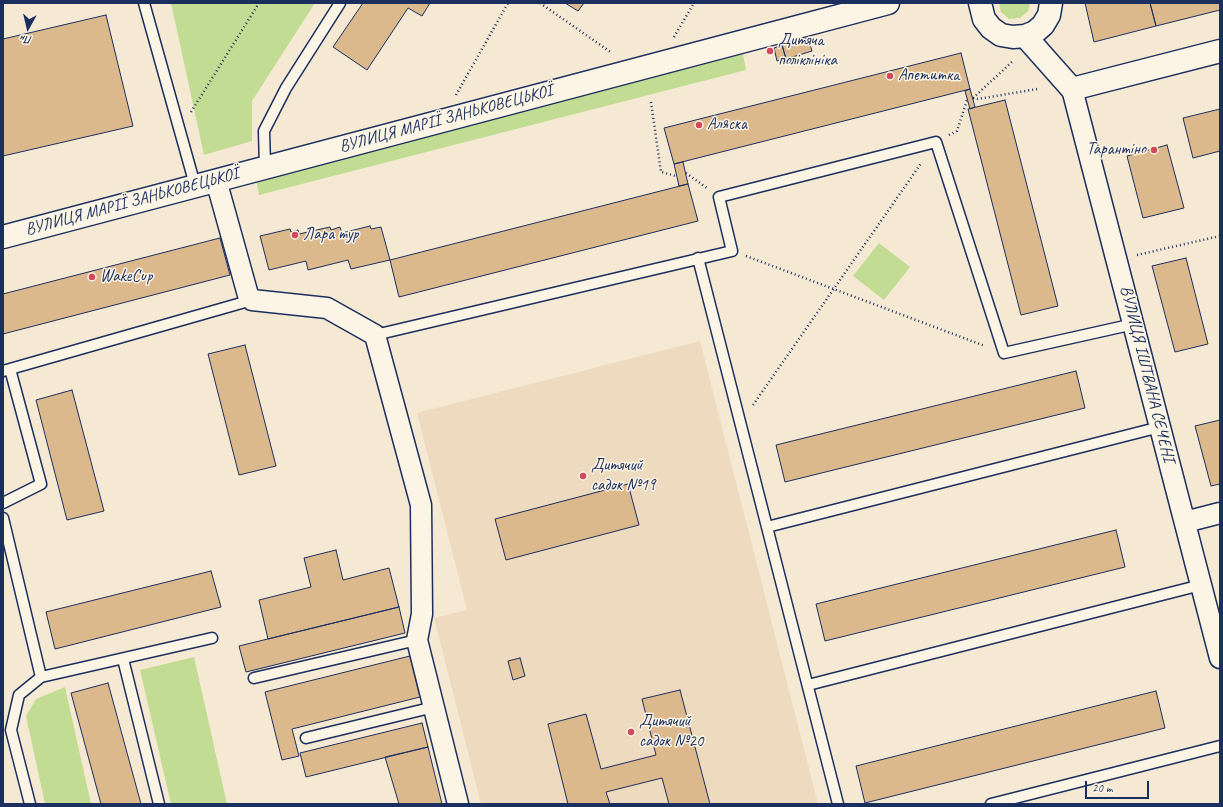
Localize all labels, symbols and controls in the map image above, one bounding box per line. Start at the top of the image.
north arrow [8,8,48,48]
place label: Дитяча поліклініка [778,31,837,71]
text: Пн [20,32,33,48]
marker: Дитяча поліклініка [765,46,775,56]
place label: Апетитка [898,66,959,86]
marker: Апетитка [885,71,895,81]
street label: ВУЛИЦЯ МАРІЇ ЗАНЬКОВЕЦЬКОЇ [337,81,555,157]
place label: Аляска [707,115,747,135]
marker: Аляска [694,120,704,130]
place label: Тарантіно [1087,140,1146,160]
marker: Тарантіно [1149,145,1159,155]
street label: ВУЛИЦЯ МАРІЇ ЗАНЬКОВЕЦЬКОЇ [23,164,241,240]
place label: Лара тур [303,225,358,245]
marker: Лара тур [290,230,300,240]
place label: WakeCup [100,267,152,287]
marker: WakeCup [87,272,97,282]
street label: ВУЛИЦЯ ІШТВАНА СЕЧЕНІ [1115,284,1179,464]
place label: Дитячий садок №19 [591,456,655,496]
marker: Дитячий садок №19 [578,471,588,481]
place label: Дитячий садок №20 [639,712,703,752]
marker: Дитячий садок №20 [626,727,636,737]
scale bar [1087,773,1151,799]
text: 20 m [1092,780,1112,796]

